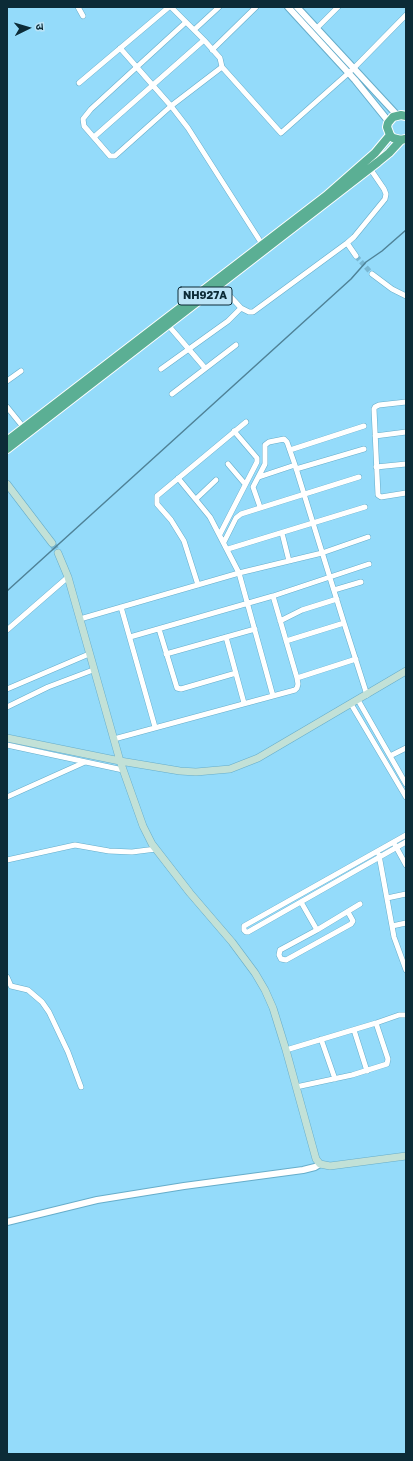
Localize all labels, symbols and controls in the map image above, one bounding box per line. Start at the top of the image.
north arrow [8,8,48,48]
text: उ [34,23,47,31]
road number: NH927A [178,287,232,305]

